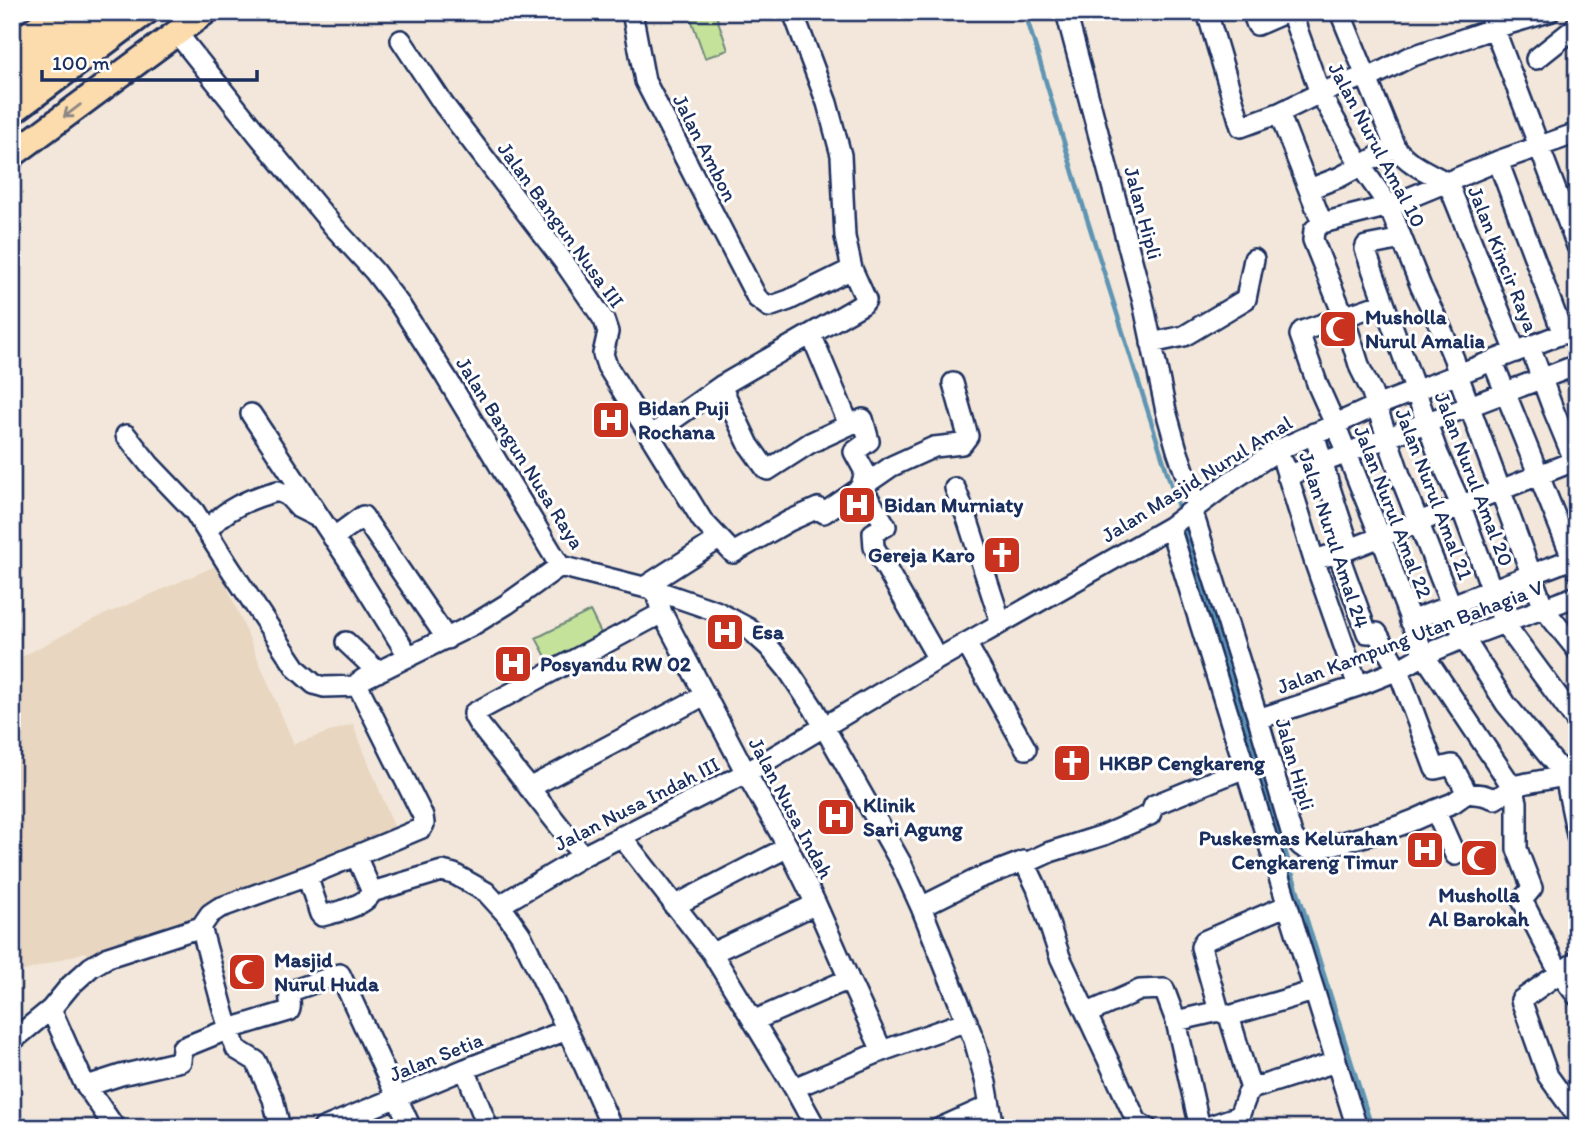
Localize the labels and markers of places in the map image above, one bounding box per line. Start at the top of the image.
place label: Musholla Nurul Amalia [1365,304,1486,353]
mosque icon: Musholla Nurul Amalia [1317,308,1359,350]
place label: Bidan Puji Rochana [638,395,729,444]
hospital icon: Bidan Puji Rochana [590,399,632,441]
hospital icon: Bidan Murniaty [836,484,878,526]
place label: Bidan Murniaty [884,492,1024,518]
church icon: Gereja Karo [981,534,1023,576]
place label: Gereja Karo [868,542,975,568]
hospital icon: Esa [704,611,746,653]
place label: Esa [752,619,785,644]
hospital icon: Posyandu RW 02 [492,643,534,685]
place label: Posyandu RW 02 [540,651,691,677]
church icon: HKBP Cengkareng [1051,742,1093,784]
place label: HKBP Cengkareng [1099,750,1266,776]
place label: Klinik Sari Agung [863,792,964,842]
hospital icon: Klinik Sari Agung [815,796,857,838]
place label: Puskesmas Kelurahan Cengkareng Timur [1199,825,1399,875]
hospital icon: Puskesmas Kelurahan Cengkareng Timur [1404,829,1446,871]
mosque icon: Musholla Al Barokah [1458,837,1500,879]
place label: Musholla Al Barokah [1428,882,1530,931]
place label: Masjid Nurul Huda [274,947,380,996]
mosque icon: Masjid Nurul Huda [226,951,268,993]

